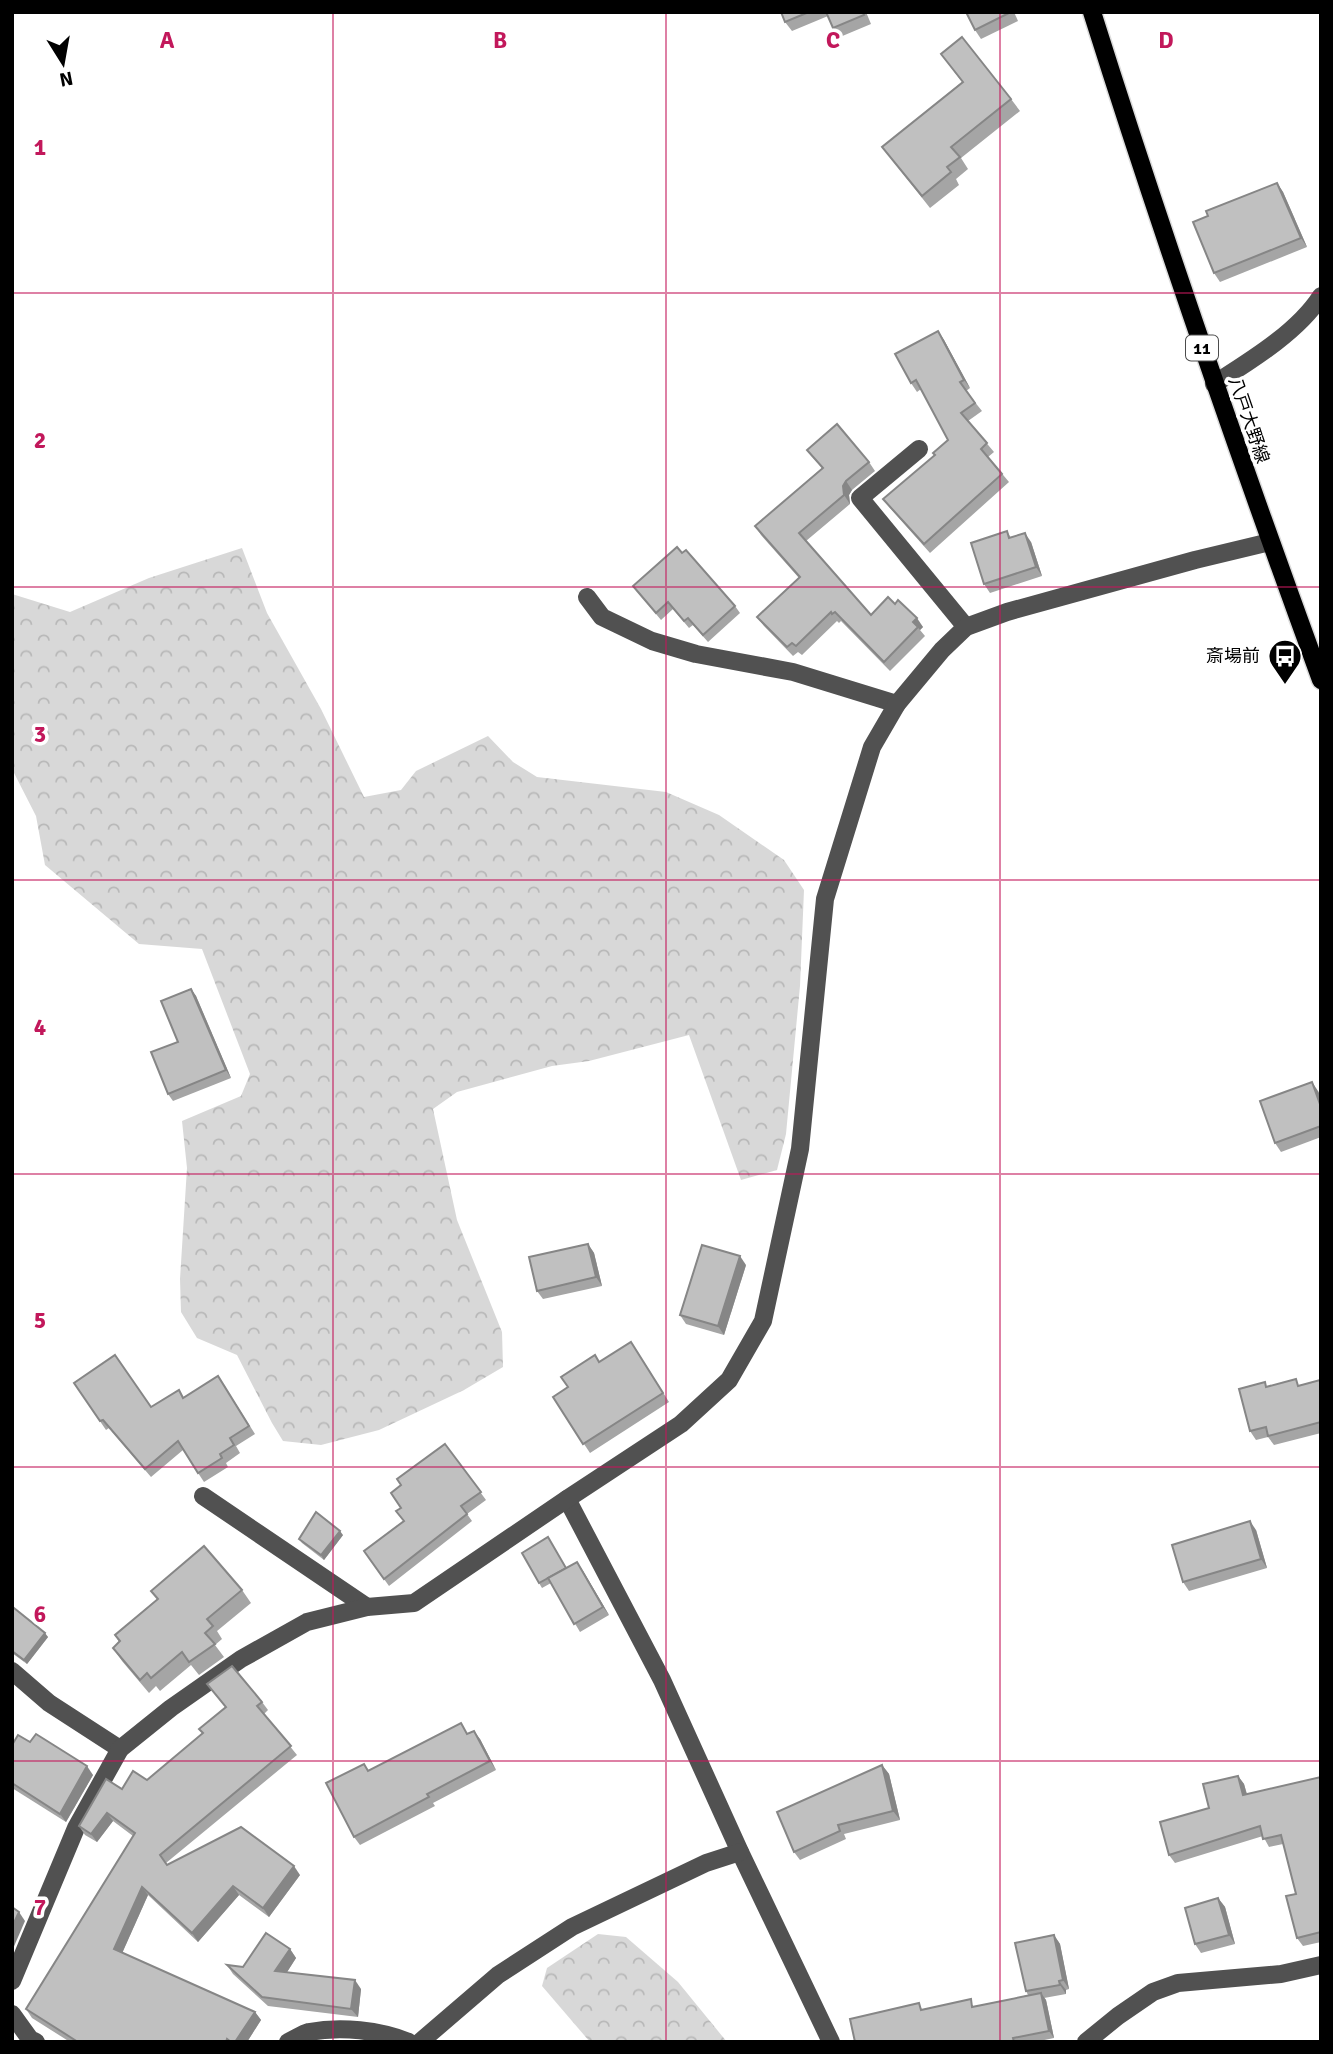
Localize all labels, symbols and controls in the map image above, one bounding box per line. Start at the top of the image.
text: A [160,26,175,55]
text: B [493,26,507,55]
text: C [826,26,840,55]
text: D [1158,26,1174,55]
north arrow [28,28,98,98]
text: N [57,66,75,92]
text: 1 [34,133,46,162]
road number: 11 [1186,336,1218,360]
street label: 八戸大野線 [1224,374,1274,466]
text: 2 [34,426,46,455]
bus stop icon: 斎場前 [1266,637,1304,686]
place label: 斎場前 [1206,645,1260,667]
text: 3 [34,720,46,749]
text: 4 [34,1013,46,1042]
text: 5 [34,1306,46,1335]
text: 6 [34,1600,46,1629]
text: 7 [34,1893,46,1922]

